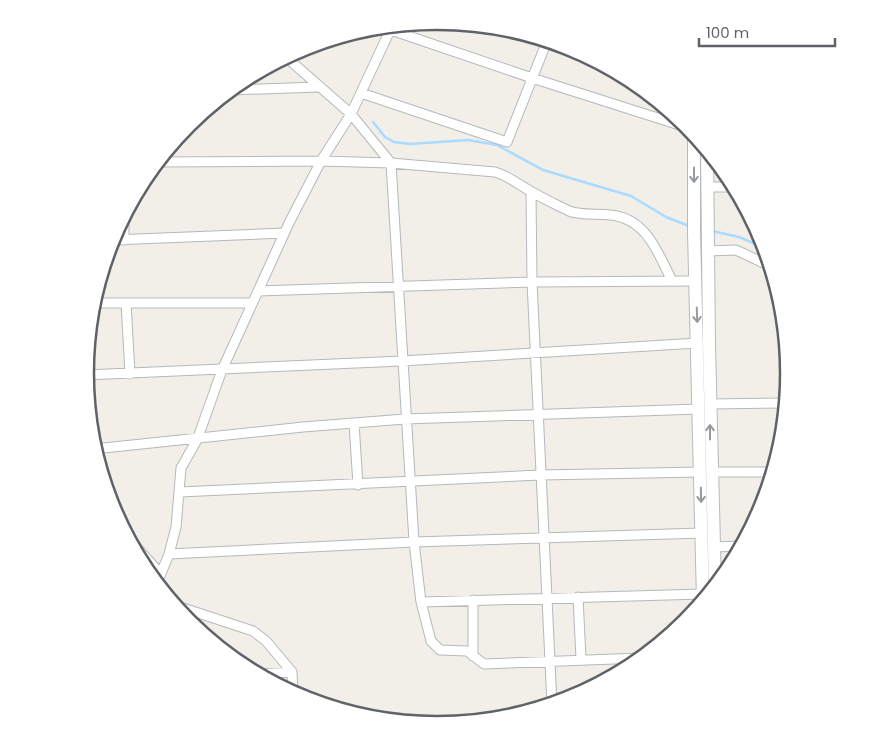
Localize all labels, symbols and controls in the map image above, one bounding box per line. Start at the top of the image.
scale bar [699,15,835,47]
text: 100 m [706,22,749,43]
one-way arrow [689,166,699,183]
one-way arrow [692,306,702,323]
one-way arrow [706,424,715,440]
one-way arrow [696,486,706,503]

